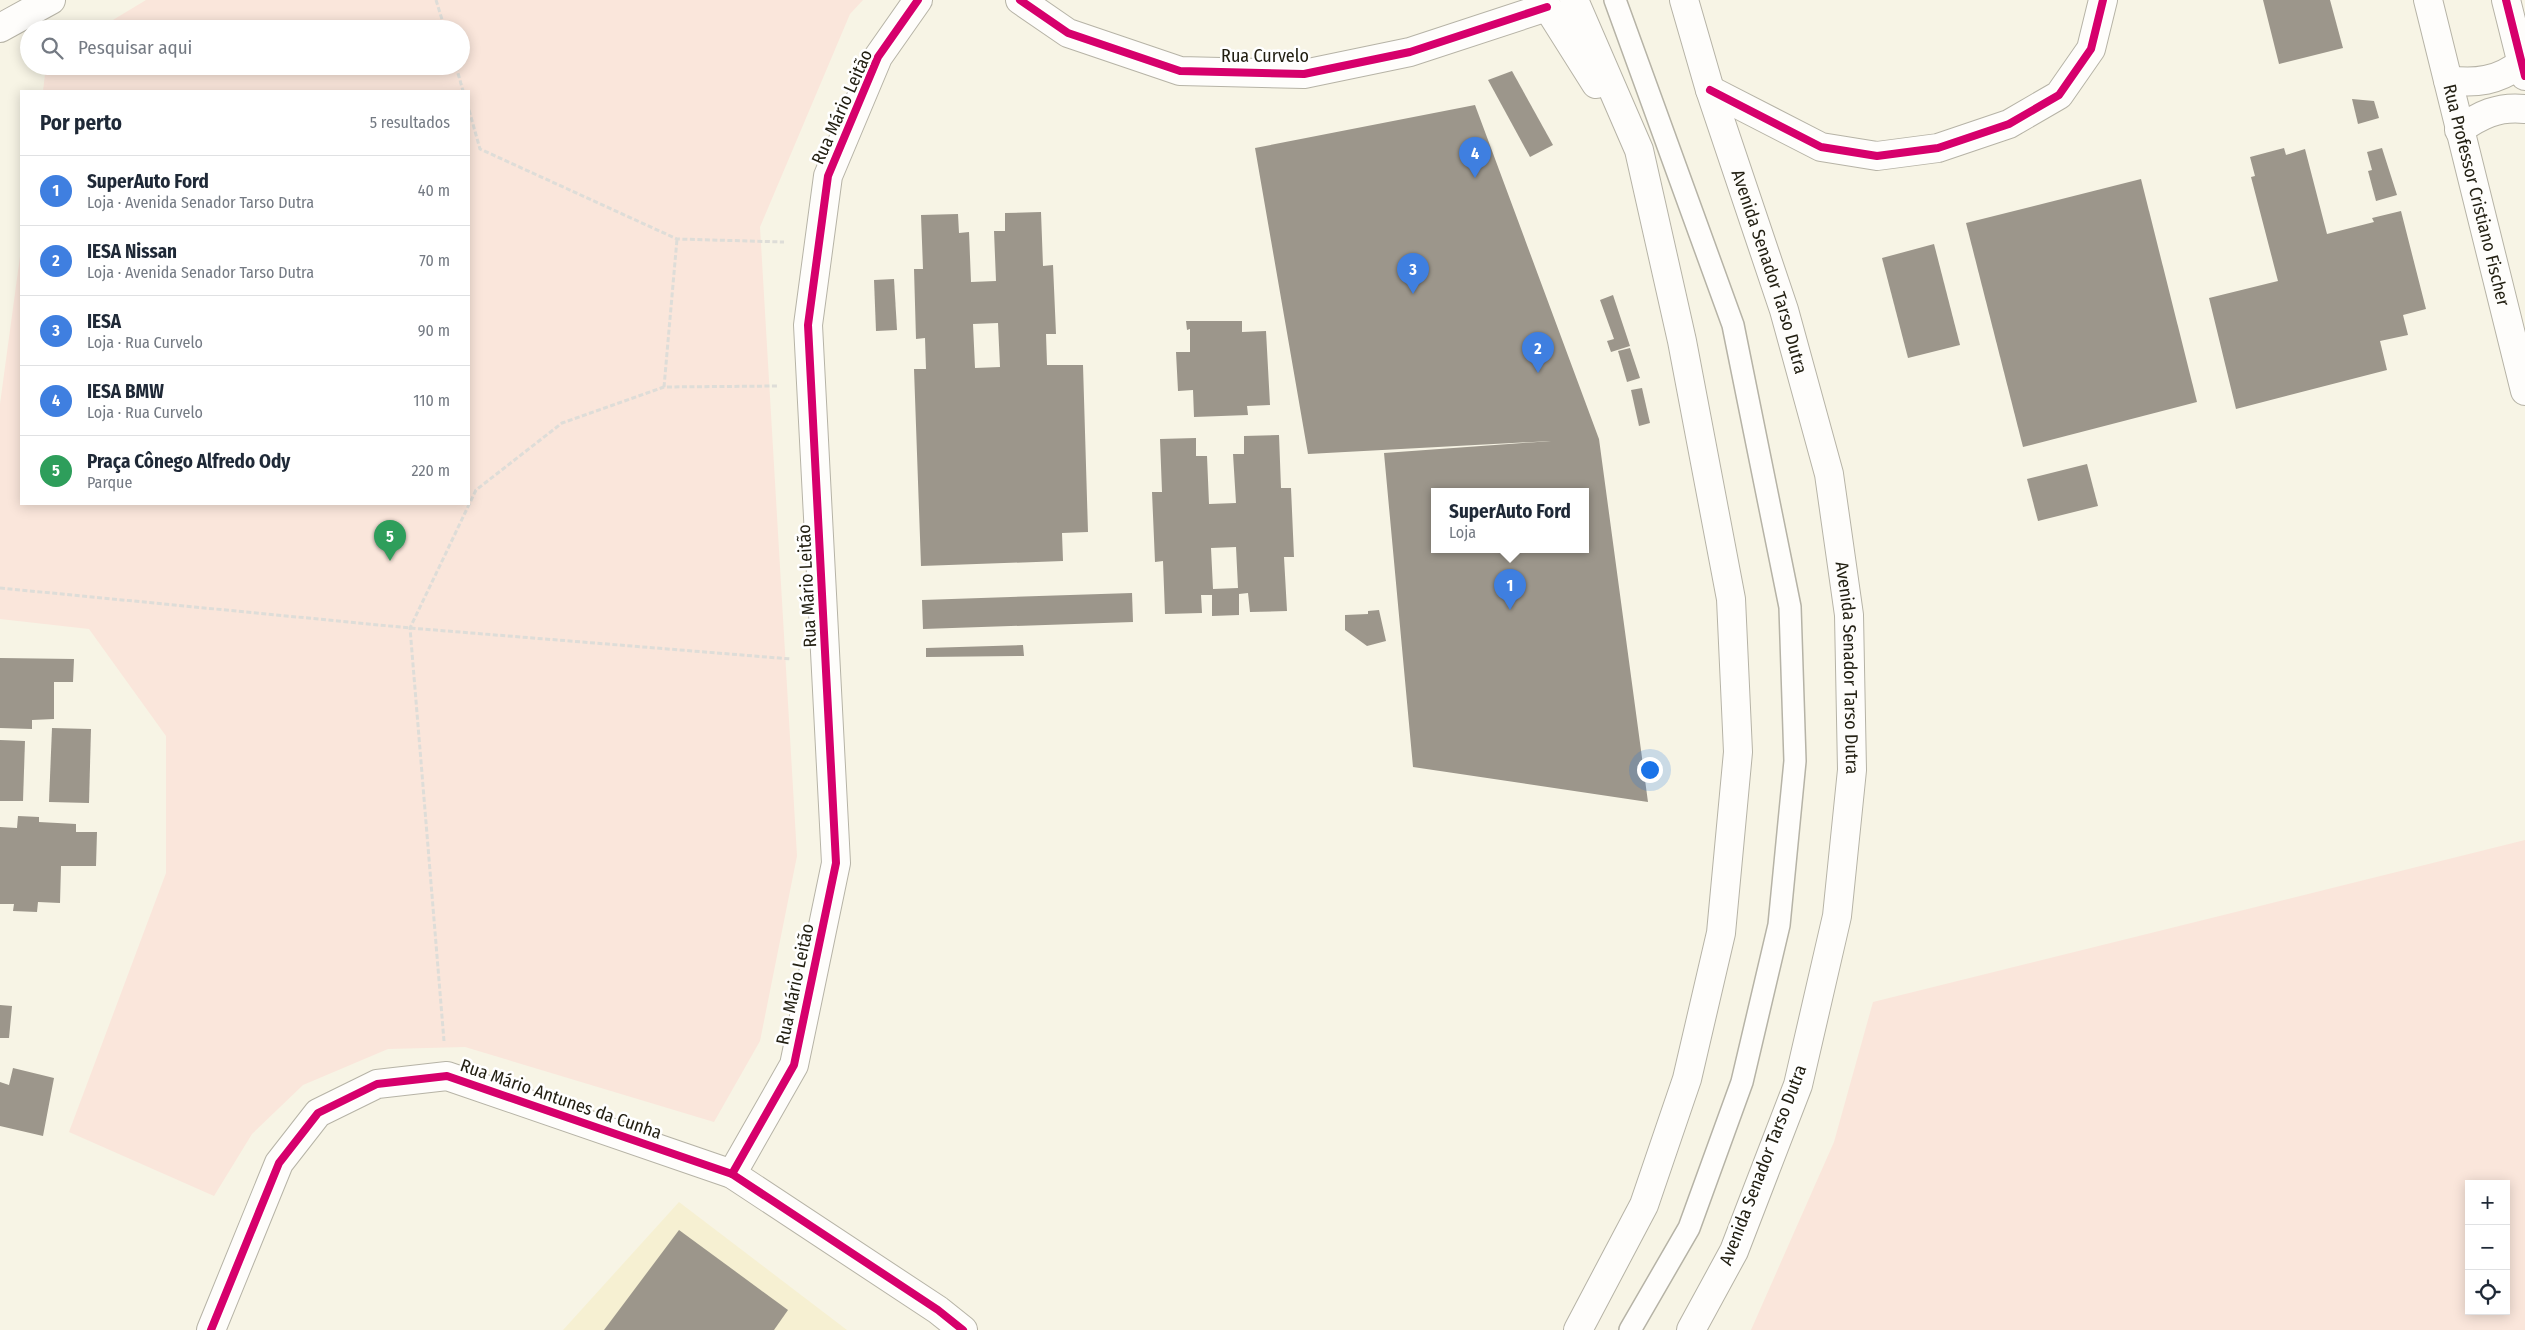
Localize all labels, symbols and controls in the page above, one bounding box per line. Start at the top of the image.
search box [20,20,470,75]
icon: search [38,34,66,62]
text: Pesquisar aqui [78,36,192,59]
street label: Rua Curvelo [1221,45,1309,67]
street label: Rua Mário Leitão [807,46,877,168]
street label: Rua Professor Cristiano Fischer [2438,82,2515,309]
text: Por perto [40,110,122,136]
text: 5 resultados [370,113,450,132]
pin: 4 [1459,137,1491,178]
street label: Avenida Senador Tarso Dutra [1727,167,1812,376]
text: SuperAuto Ford [87,170,209,193]
text: 1 [53,181,59,200]
text: 40 m [418,181,450,200]
text: Loja · Avenida Senador Tarso Dutra [87,193,314,212]
text: IESA Nissan [87,240,177,263]
text: 2 [52,251,60,270]
text: 70 m [419,251,450,270]
pin: 3 [1397,253,1429,294]
text: Loja · Avenida Senador Tarso Dutra [87,263,314,282]
text: IESA [87,310,121,333]
text: 3 [52,321,60,340]
text: 90 m [418,321,450,340]
pin: 2 [1522,332,1554,373]
text: Loja · Rua Curvelo [87,333,203,352]
text: IESA BMW [87,380,164,403]
text: 4 [52,391,60,410]
text: 110 m [413,391,450,410]
text: Loja · Rua Curvelo [87,403,203,422]
text: Praça Cônego Alfredo Ody [87,450,290,473]
text: 5 [52,461,60,480]
text: 220 m [411,461,450,480]
text: Parque [87,473,132,492]
popup [1431,488,1589,553]
text: SuperAuto Ford [1449,500,1571,523]
pin: 5 [374,520,406,561]
text: Loja [1449,523,1476,542]
street label: Rua Mário Leitão [793,524,821,648]
street label: Avenida Senador Tarso Dutra [1831,560,1863,775]
pin: 1 [1494,569,1526,610]
your location [1637,757,1663,783]
street label: Rua Mário Leitão [771,921,819,1047]
street label: Rua Mário Antunes da Cunha [457,1054,665,1144]
street label: Avenida Senador Tarso Dutra [1715,1062,1811,1268]
map controls [2465,1180,2510,1315]
button: + [2465,1180,2510,1225]
button: − [2465,1225,2510,1270]
button: locate [2465,1270,2510,1315]

